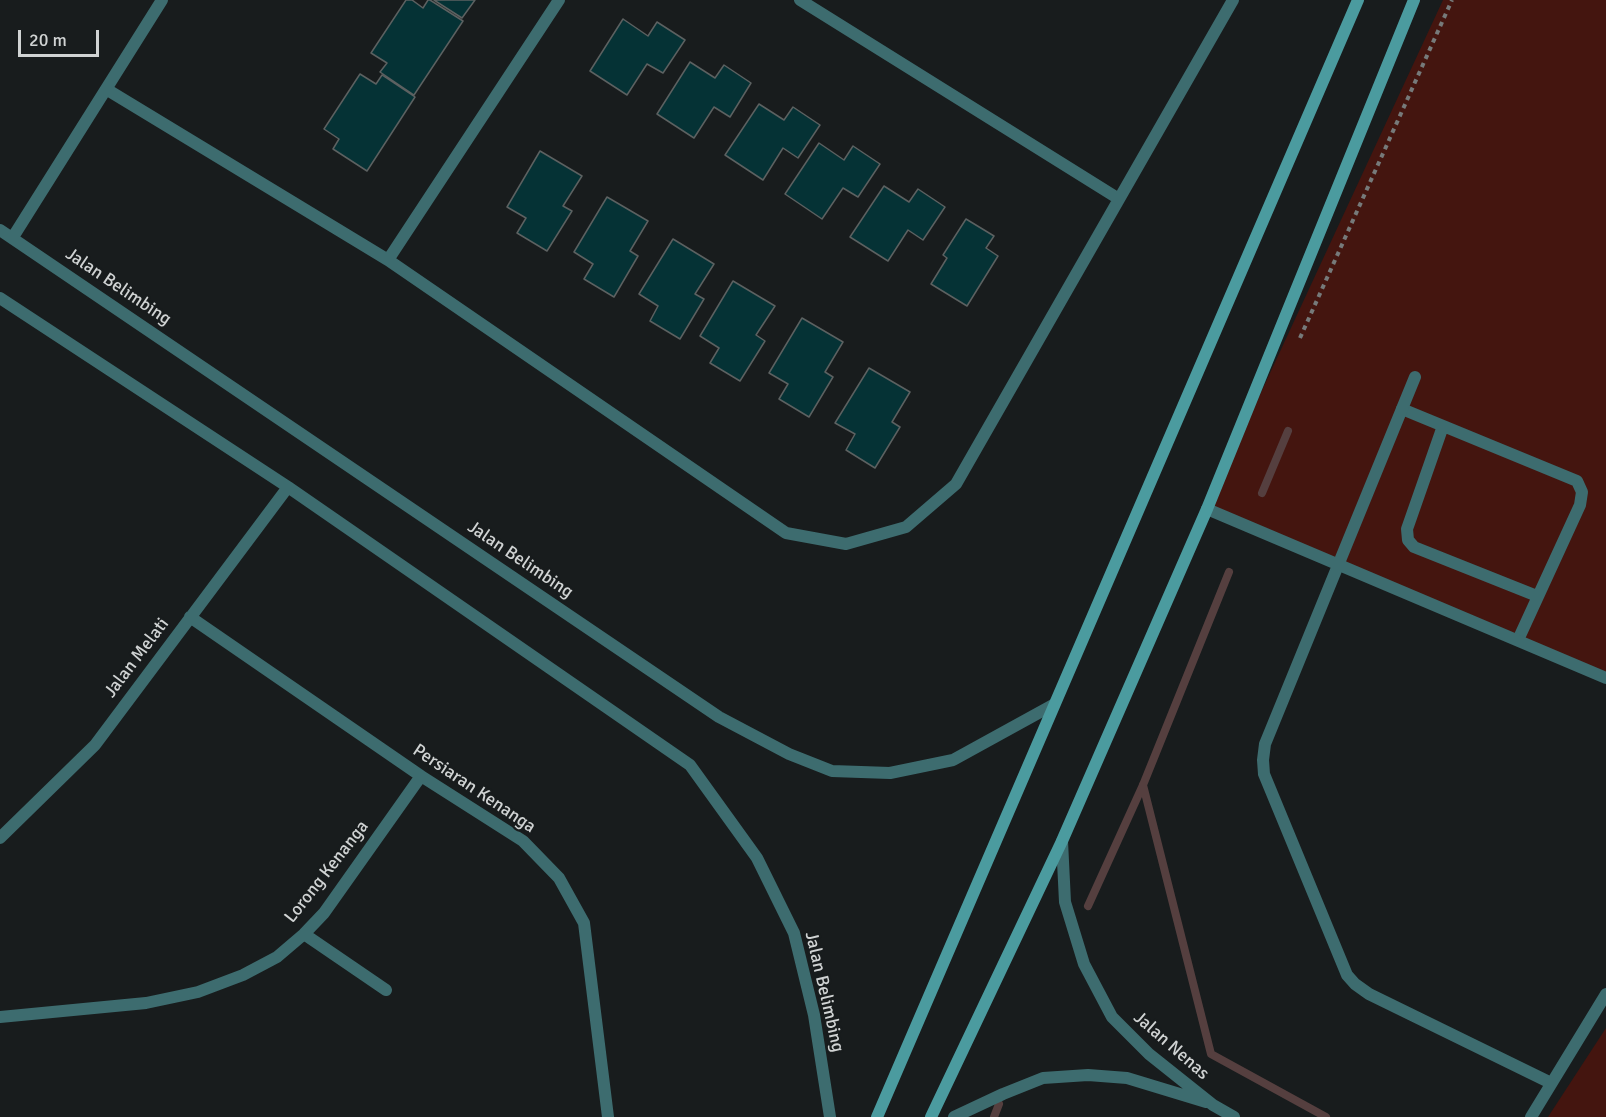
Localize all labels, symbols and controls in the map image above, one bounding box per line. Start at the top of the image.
scale bar [21,18,102,56]
text: 20 m [29,29,67,51]
street label: Jalan Belimbing [61,244,175,330]
street label: Jalan Belimbing [463,517,577,603]
street label: Jalan Melati [100,614,174,702]
street label: Persiaran Kenanga [408,740,540,838]
street label: Lorong Kenanga [280,816,374,928]
street label: Jalan Belimbing [800,930,848,1054]
street label: Jalan Nenas [1129,1007,1213,1085]

